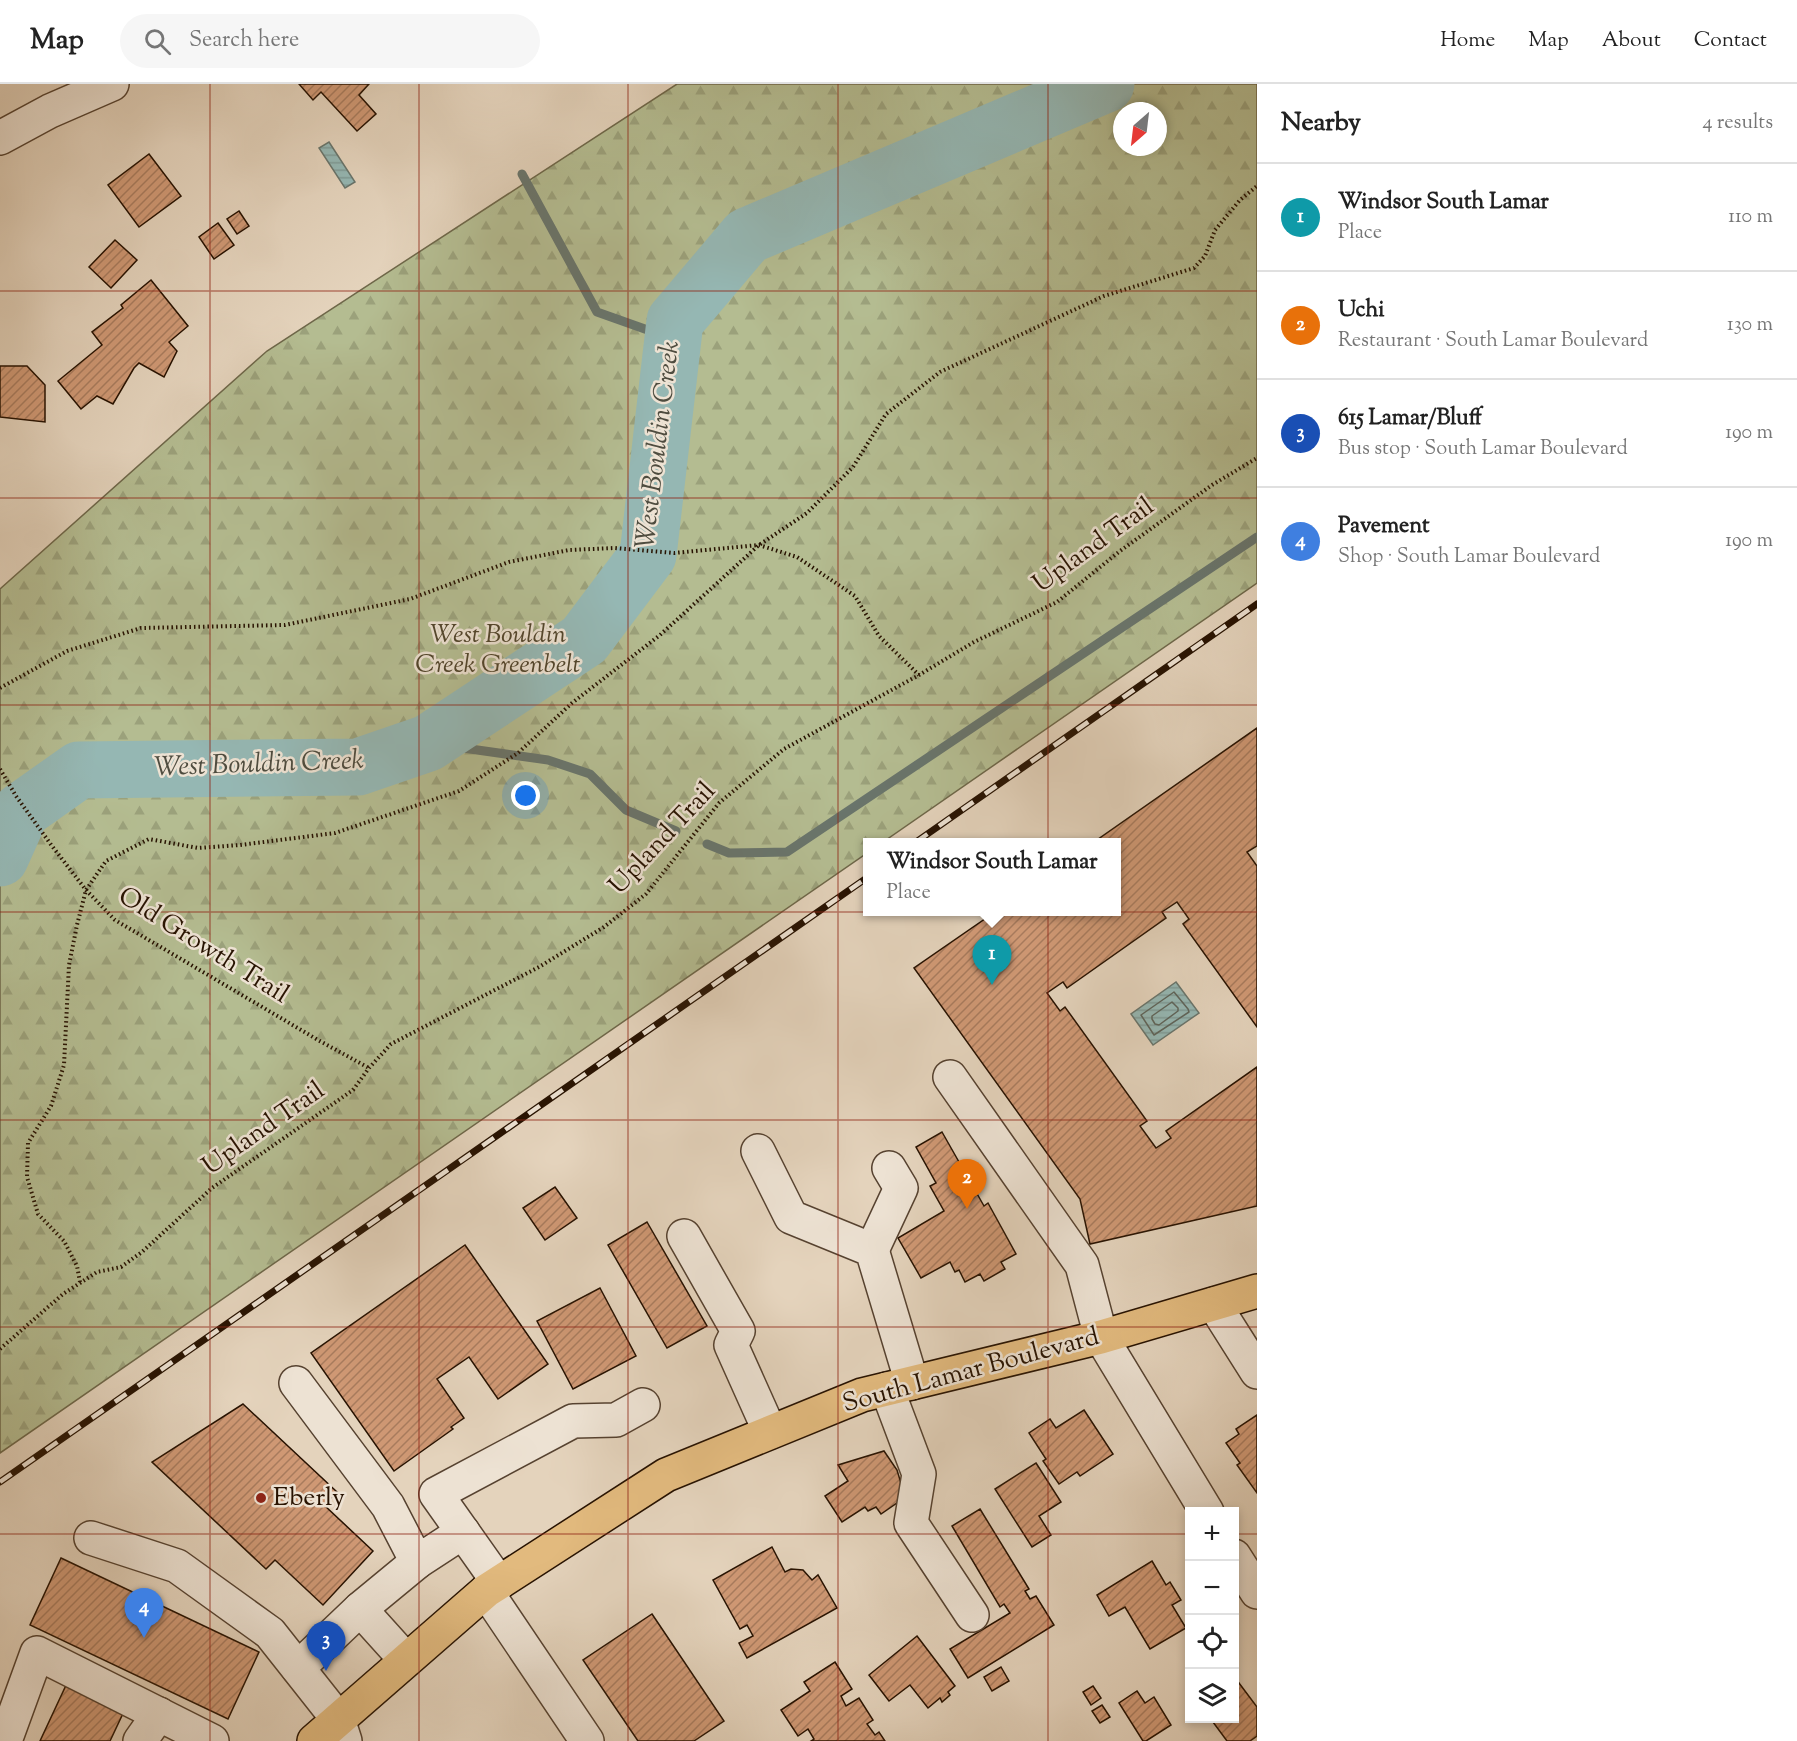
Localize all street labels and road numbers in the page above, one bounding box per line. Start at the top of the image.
street label: Upland Trail [1026,489,1162,603]
street label: Upland Trail [601,774,725,904]
street label: Old Growth Trail [110,879,296,1013]
street label: Upland Trail [195,1073,333,1185]
street label: South Lamar Boulevard [839,1319,1104,1423]

